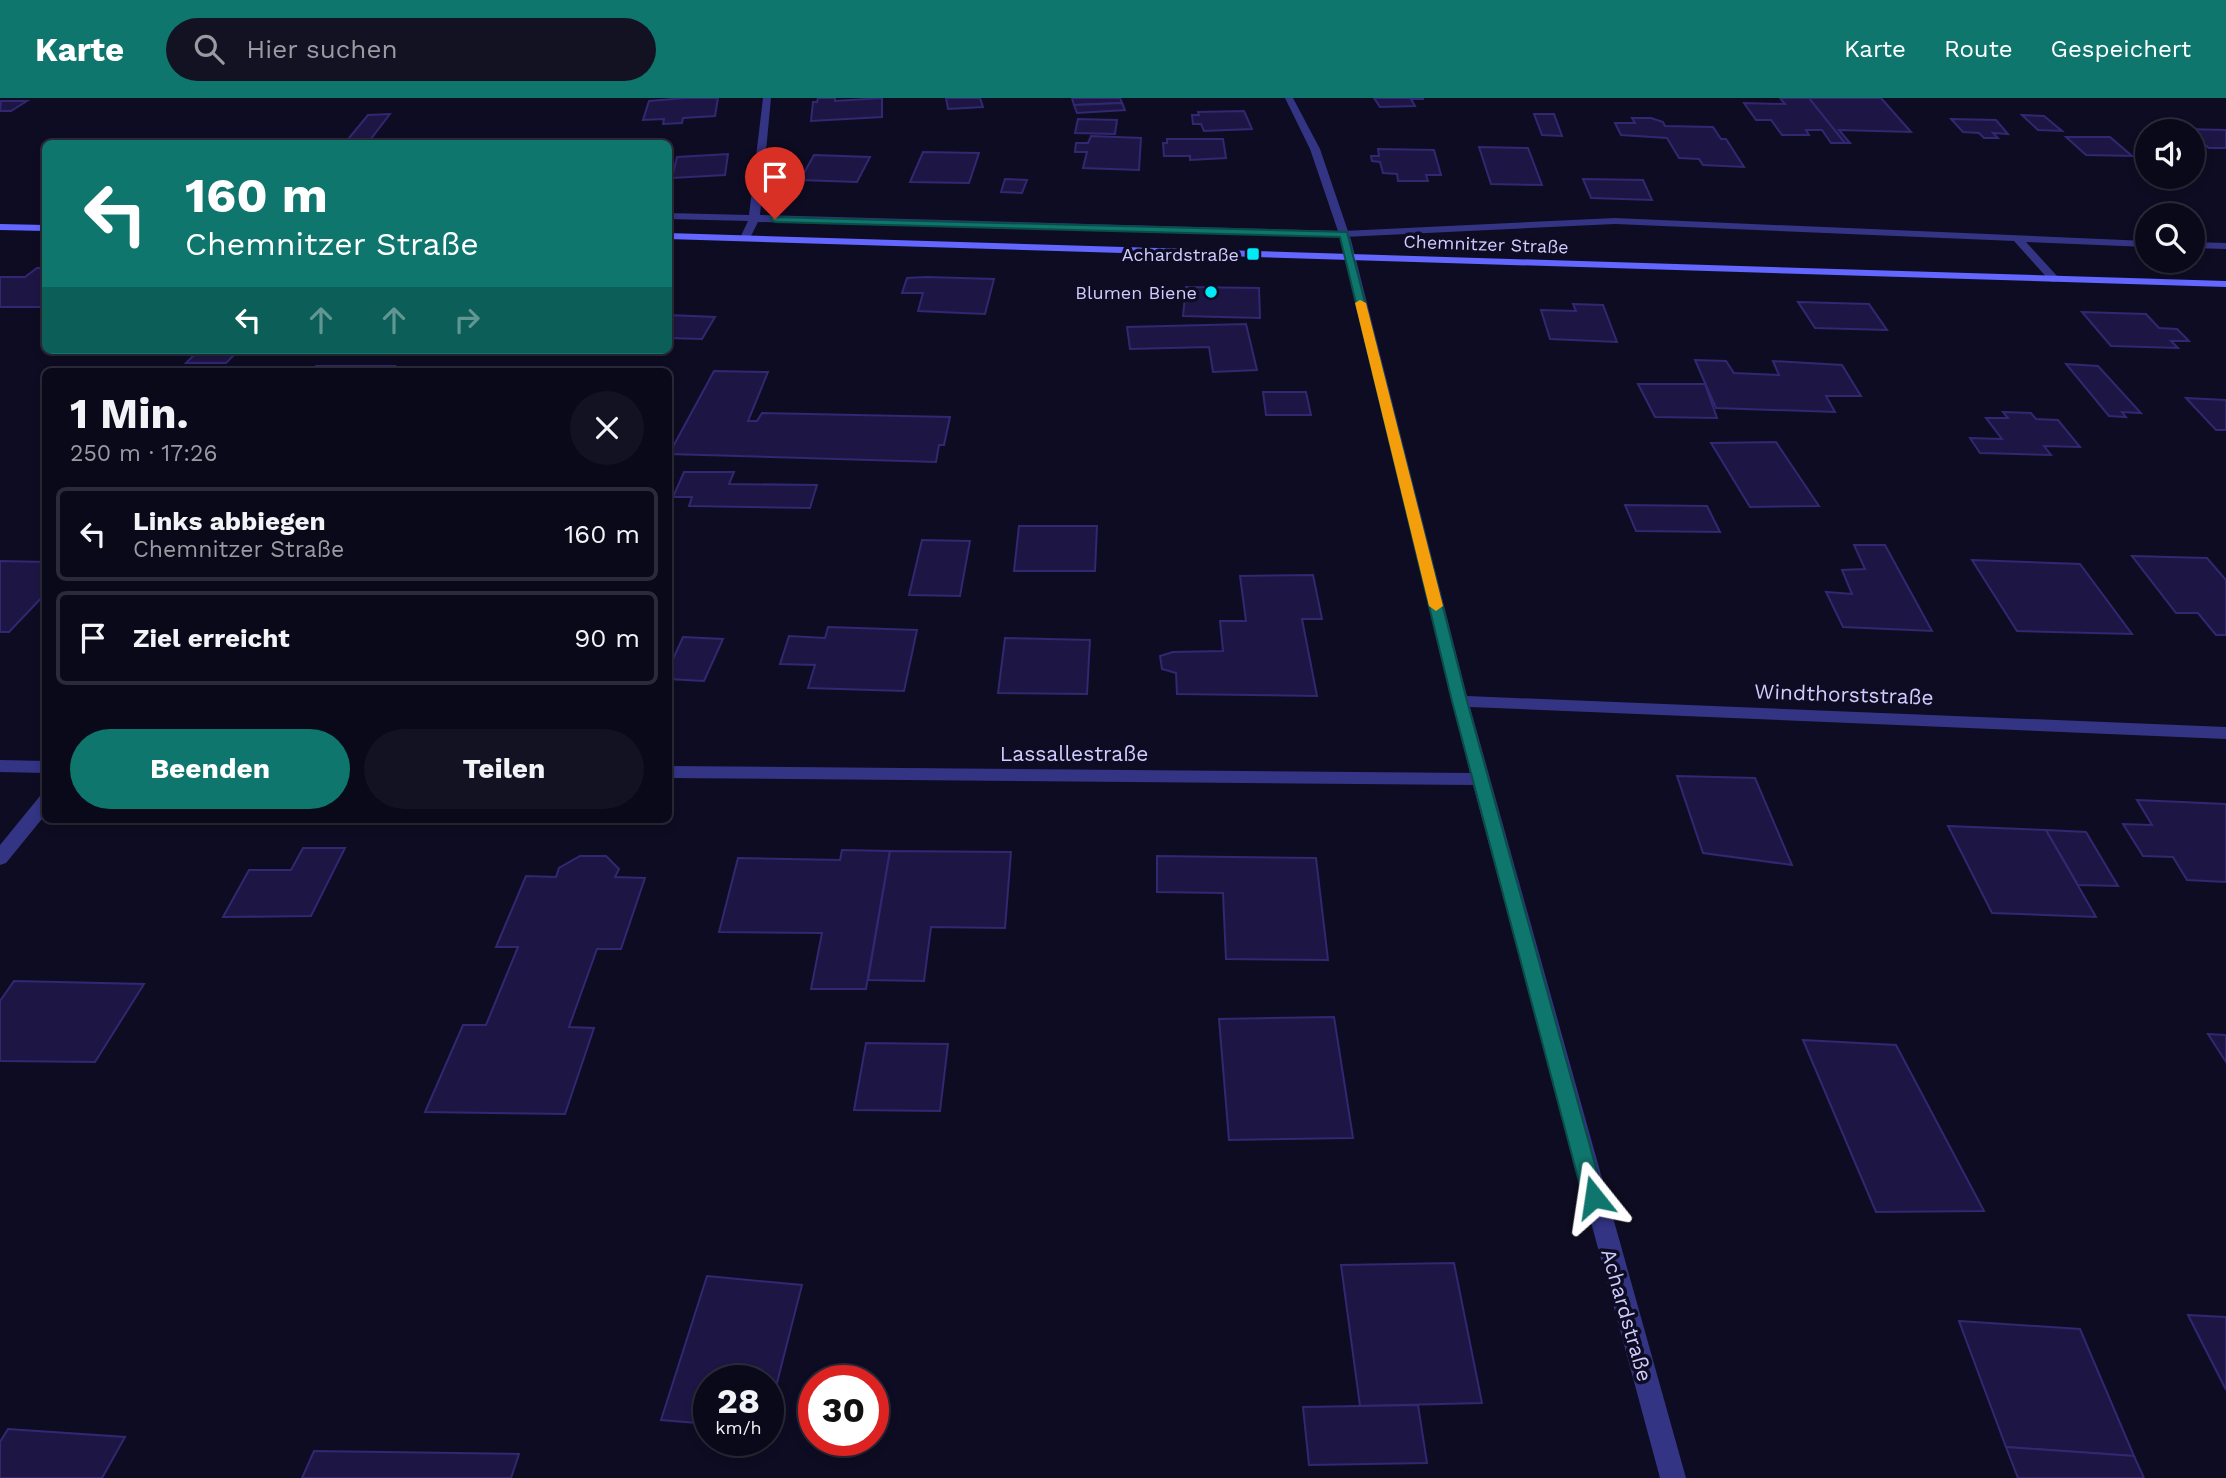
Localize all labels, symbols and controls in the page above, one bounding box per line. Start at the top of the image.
search box [166,18,656,81]
text: Karte [35,30,124,69]
icon: search [190,30,228,68]
text: Hier suchen [246,34,398,64]
text: Karte [1844,35,1906,63]
text: Route [1944,35,2013,63]
text: Gespeichert [2051,35,2191,63]
map controls [2135,119,2205,273]
button: sound [2135,119,2205,189]
pin [745,147,805,219]
icon: arrive [756,158,794,196]
text: 160 m [185,166,328,224]
icon: left [70,168,161,259]
button: search [2135,203,2205,273]
text: Chemnitzer Straße [185,225,479,263]
street label: Chemnitzer Straße [1403,231,1569,257]
place label: Achardstraße [1122,244,1239,265]
marker: Achardstraße [1245,246,1261,262]
place label: Blumen Biene [1075,282,1197,303]
marker: Blumen Biene [1203,284,1219,300]
icon: left [229,301,267,339]
icon: ahead [302,301,340,339]
icon: ahead [375,301,413,339]
icon: right [448,301,486,339]
text: 1 Min. [70,389,189,438]
button: close [570,391,644,465]
text: 250 m · 17:26 [70,440,217,467]
text: Links abbiegen [133,506,326,536]
icon: left [74,515,112,553]
text: 160 m [564,519,640,549]
text: Chemnitzer Straße [133,536,344,563]
icon: arrive [74,619,112,657]
text: Ziel erreicht [133,623,290,653]
text: 90 m [574,623,640,653]
street label: Windthorststraße [1754,678,1934,710]
button: Beenden [70,729,350,809]
button: Teilen [364,729,644,809]
street label: Lassallestraße [1000,741,1148,766]
position arrow [1557,1160,1631,1234]
street label: Achardstraße [1596,1246,1658,1384]
speed limit sign: 30 [798,1365,889,1456]
text: 28 [717,1380,760,1422]
text: km/h [715,1417,762,1438]

